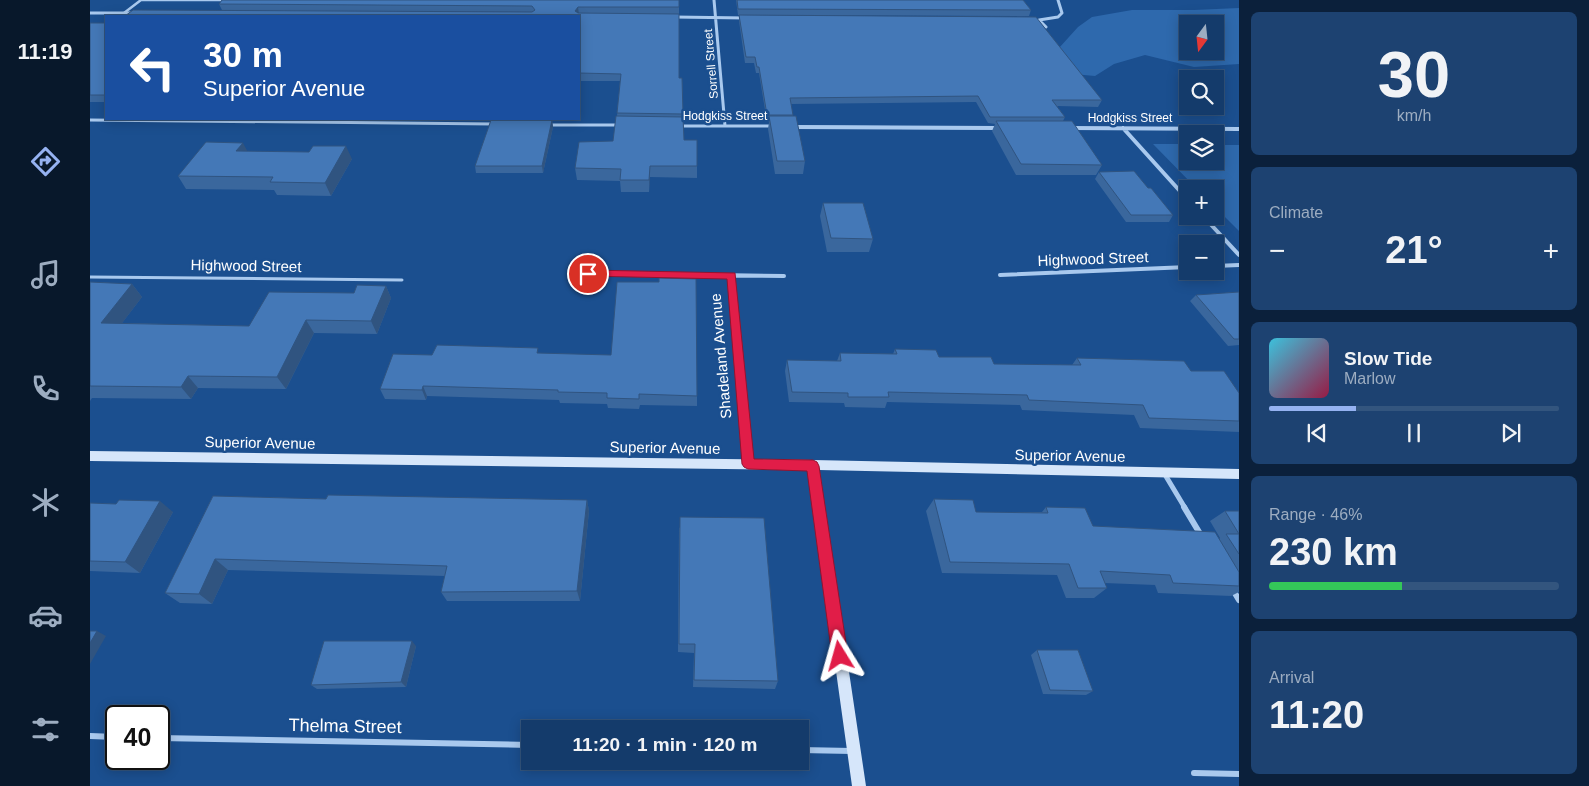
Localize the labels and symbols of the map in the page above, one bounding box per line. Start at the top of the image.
north arrow [1179,15,1224,60]
street label: Sorrell Street [701,28,721,99]
street label: Hodgkiss Street [683,109,768,123]
street label: Hodgkiss Street [1088,111,1173,125]
street label: Highwood Street [1037,248,1150,269]
pin [567,253,609,295]
street label: Highwood Street [190,256,302,275]
street label: Shadeland Avenue [707,293,734,419]
street label: Superior Avenue [205,433,315,452]
street label: Superior Avenue [610,438,720,457]
street label: Superior Avenue [1015,446,1125,465]
position arrow [813,629,865,681]
speed limit sign: 40 [105,705,170,770]
street label: Thelma Street [288,715,402,737]

